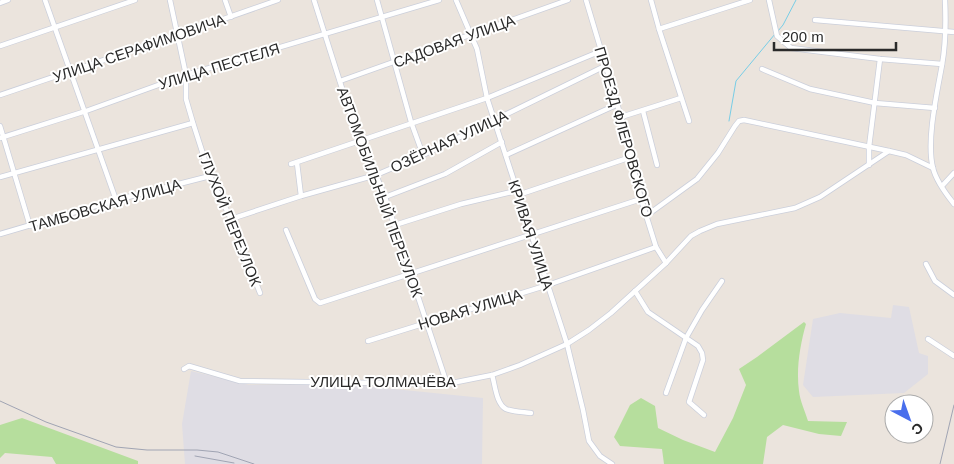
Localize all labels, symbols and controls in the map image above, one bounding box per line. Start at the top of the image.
street label: УЛИЦА СЕРАФИМОВИЧА [50,10,228,86]
street label: САДОВАЯ УЛИЦА [391,11,517,71]
scale bar [774,20,896,52]
text: 200 m [782,28,824,45]
street label: УЛИЦА ПЕСТЕЛЯ [156,39,282,93]
street label: ПРОЕЗД ФЛЕРОВСКОГО [591,45,657,219]
street label: АВТОМОБИЛЬНЫЙ ПЕРЕУЛОК [334,84,426,300]
street label: ОЗЁРНАЯ УЛИЦА [388,106,510,176]
street label: ГЛУХОЙ ПЕРЕУЛОК [195,150,265,289]
street label: ТАМБОВСКАЯ УЛИЦА [27,175,183,235]
street label: КРИВАЯ УЛИЦА [505,178,557,292]
street label: НОВАЯ УЛИЦА [416,285,524,333]
street label: УЛИЦА ТОЛМАЧЁВА [310,373,456,390]
north arrow [884,394,934,444]
text: С [908,419,927,438]

